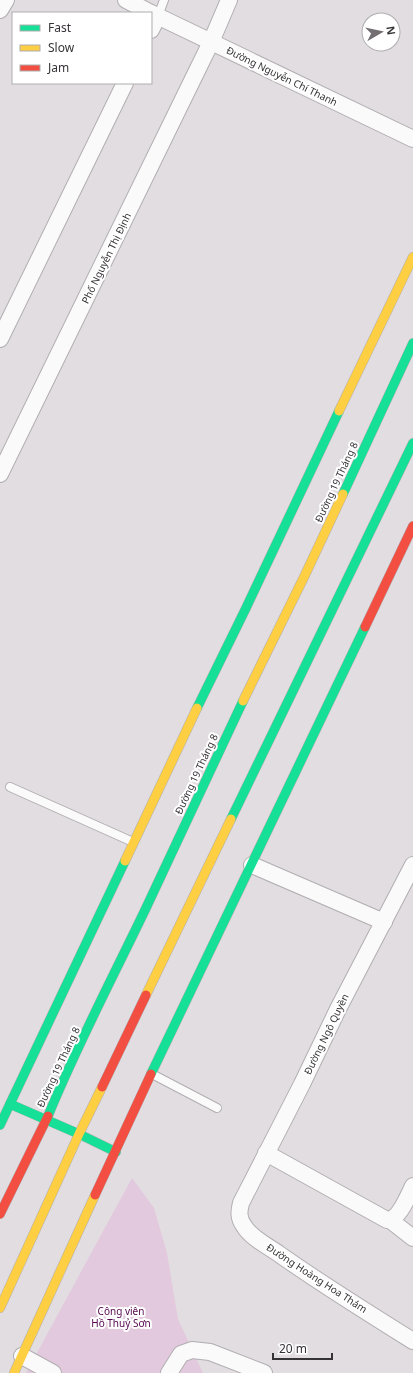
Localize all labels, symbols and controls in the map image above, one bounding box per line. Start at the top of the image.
legend [12,12,152,84]
north arrow [361,12,401,52]
text: Fast [48,19,72,36]
text: N [383,25,399,36]
text: Slow [48,39,75,56]
street label: Đường Nguyễn Chí Thanh [224,43,340,109]
text: Jam [47,59,69,76]
street label: Phố Nguyễn Thị Định [78,210,134,306]
street label: Đường 19 Tháng 8 [311,439,361,524]
street label: Đường 19 Tháng 8 [171,731,221,816]
street label: Đường Ngô Quyền [300,991,352,1077]
street label: Đường 19 Tháng 8 [33,1024,83,1109]
street label: Đường Hoàng Hoa Thám [264,1240,370,1316]
park label: Công viên Hồ Thuỷ Sơn [91,1304,151,1330]
scale bar [273,1335,332,1361]
text: 20 m [279,1340,307,1357]

